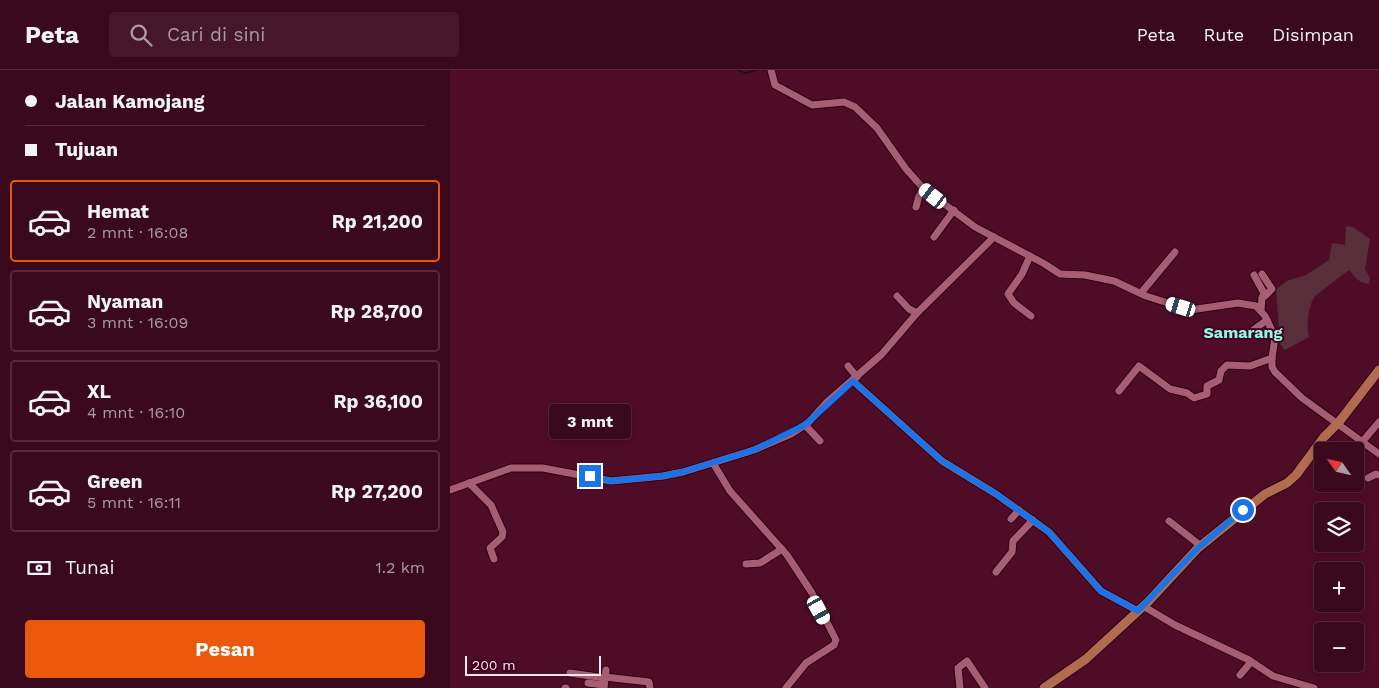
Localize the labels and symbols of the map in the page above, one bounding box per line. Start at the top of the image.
car [916,181,949,211]
car [1164,295,1197,319]
district label: Samarang [1204,323,1282,342]
callout: 3 mnt [549,404,631,438]
north arrow [1314,442,1364,492]
route end [579,465,601,487]
route start [1232,499,1254,521]
car [805,593,832,627]
scale bar [465,653,601,676]

